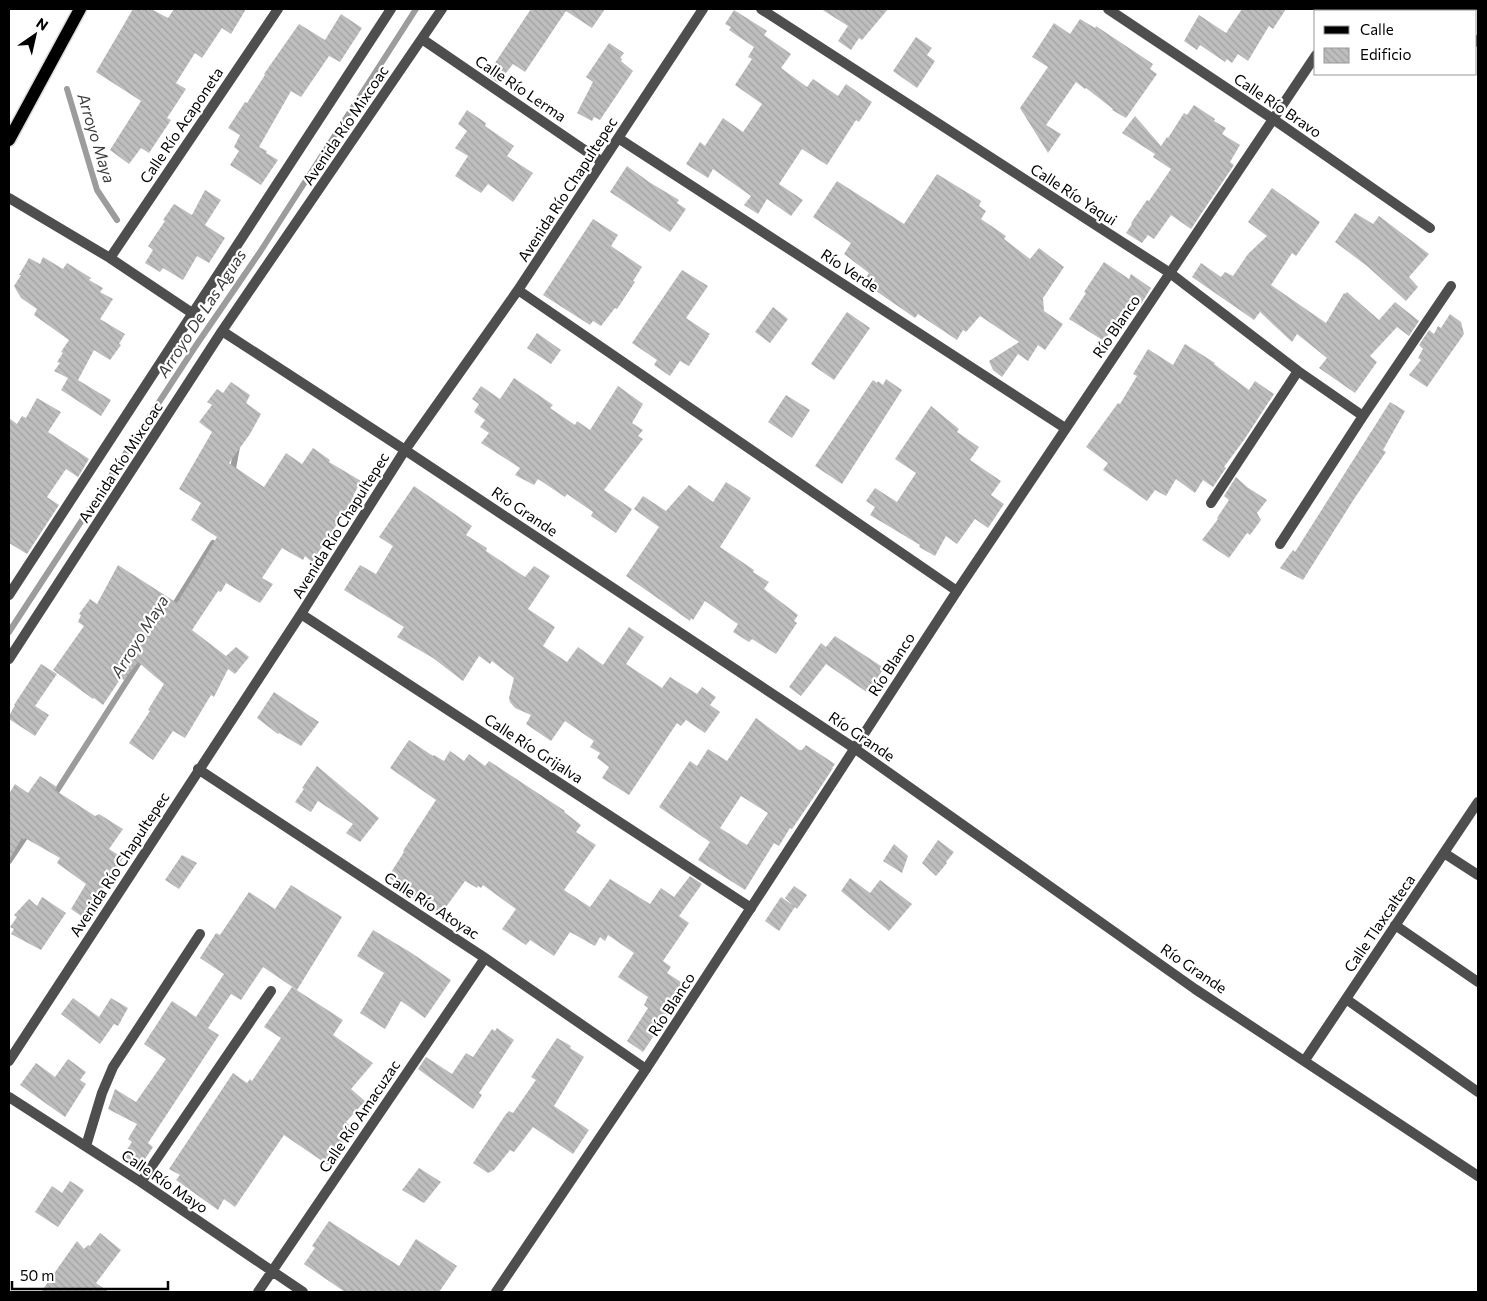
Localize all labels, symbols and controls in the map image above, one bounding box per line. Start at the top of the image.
north arrow [10,10,60,60]
legend [1314,10,1477,75]
text: N [33,14,52,34]
text: Calle [1360,20,1394,38]
text: Edificio [1360,45,1411,63]
street label: Calle Río Lerma [472,51,570,125]
street label: Avenida Río Mixcoac [298,62,392,188]
street label: Calle Río Acaponeta [136,64,226,186]
street label: Calle Río Bravo [1231,69,1325,141]
water label: Arroyo Maya [74,90,120,185]
street label: Avenida Río Chapultepec [514,113,620,265]
street label: Calle Río Yaqui [1027,159,1121,229]
street label: Río Verde [818,245,882,295]
water label: Arroyo De Las Aguas [152,246,249,381]
street label: Río Blanco [1088,291,1144,361]
street label: Avenida Río Mixcoac [74,398,166,526]
street label: Avenida Río Chapultepec [288,449,392,601]
street label: Río Grande [489,482,561,540]
water label: Arroyo Maya [106,592,172,681]
street label: Río Blanco [864,629,918,699]
street label: Río Grande [826,707,898,765]
street label: Calle Río Grijalva [481,709,587,787]
street label: Avenida Río Chapultepec [66,788,172,940]
street label: Calle Río Atoyac [381,868,483,942]
street label: Calle Tlaxcalteca [1340,871,1418,975]
street label: Río Grande [1158,939,1230,997]
street label: Río Blanco [644,969,698,1039]
street label: Calle Río Amacuzac [315,1056,403,1176]
street label: Calle Río Mayo [118,1145,212,1217]
scale bar [12,1258,169,1290]
text: 50 m [20,1266,54,1284]

